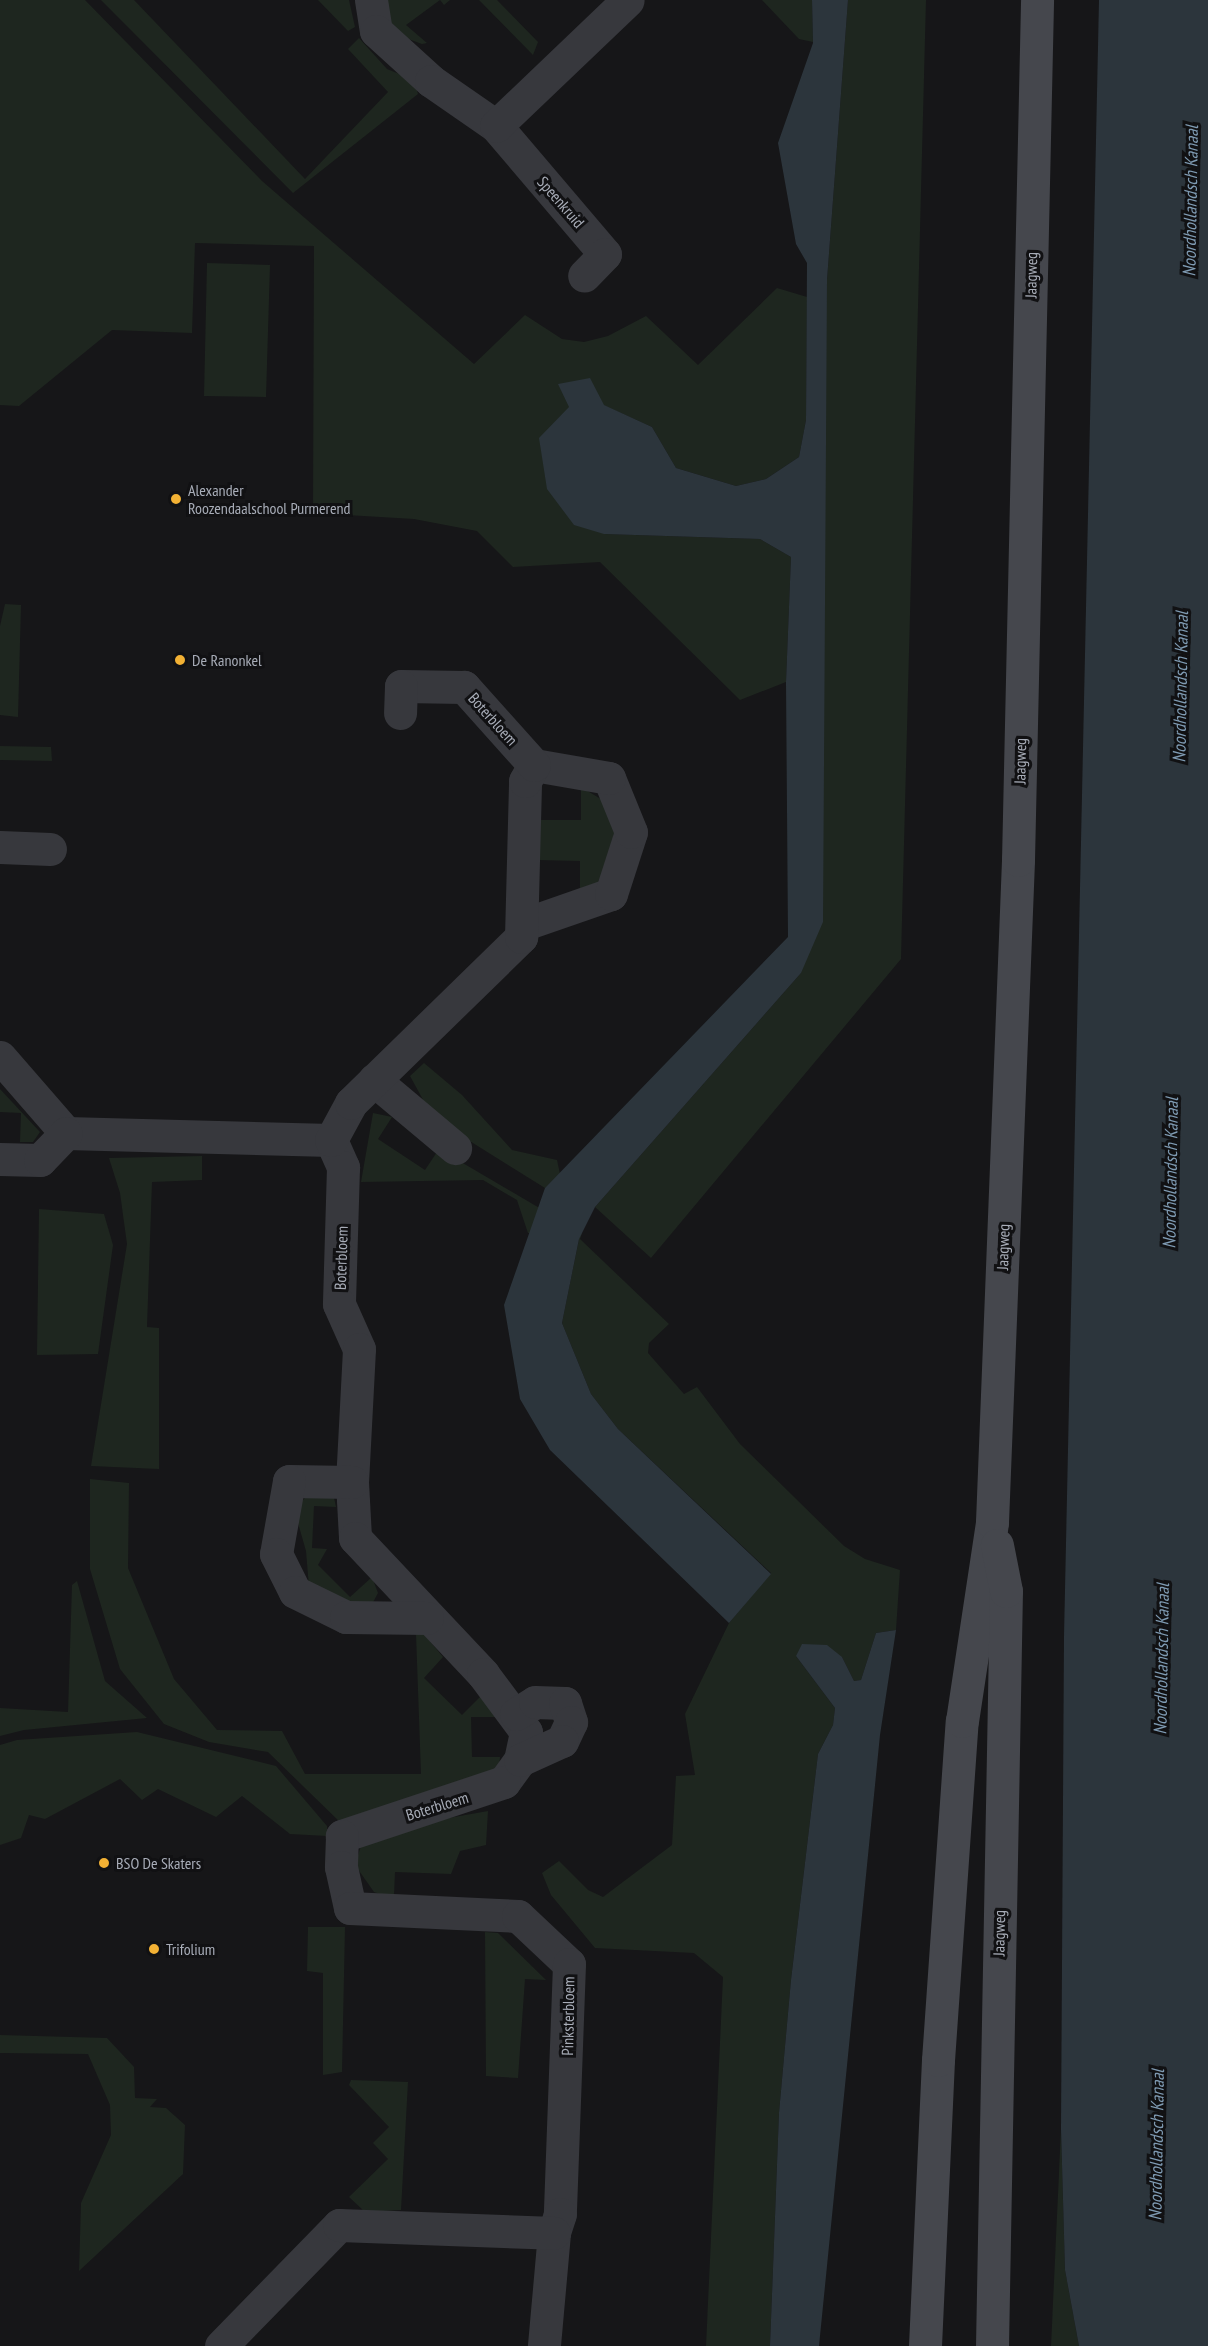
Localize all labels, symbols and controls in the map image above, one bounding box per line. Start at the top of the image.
water label: Noordhollandsch Kanaal [1179,125,1203,277]
street label: Speenkruid [533,172,589,232]
street label: Jaagweg [1021,252,1041,298]
place label: Alexander Roozendaalschool Purmerend [188,480,351,518]
marker: Alexander Roozendaalschool Purmerend [169,492,183,506]
water label: Noordhollandsch Kanaal [1169,611,1193,763]
place label: De Ranonkel [192,650,262,670]
marker: De Ranonkel [173,653,187,667]
street label: Boterbloem [464,689,522,749]
street label: Jaagweg [1010,738,1030,784]
water label: Noordhollandsch Kanaal [1159,1097,1183,1249]
street label: Jaagweg [993,1224,1013,1270]
street label: Boterbloem [330,1226,352,1290]
water label: Noordhollandsch Kanaal [1150,1583,1174,1735]
street label: Boterbloem [403,1787,471,1825]
place label: BSO De Skaters [116,1853,201,1873]
marker: BSO De Skaters [97,1856,111,1870]
street label: Jaagweg [989,1910,1009,1956]
place label: Trifolium [166,1939,215,1959]
marker: Trifolium [147,1942,161,1956]
street label: Pinksterbloem [558,1976,578,2056]
water label: Noordhollandsch Kanaal [1145,2069,1169,2221]

